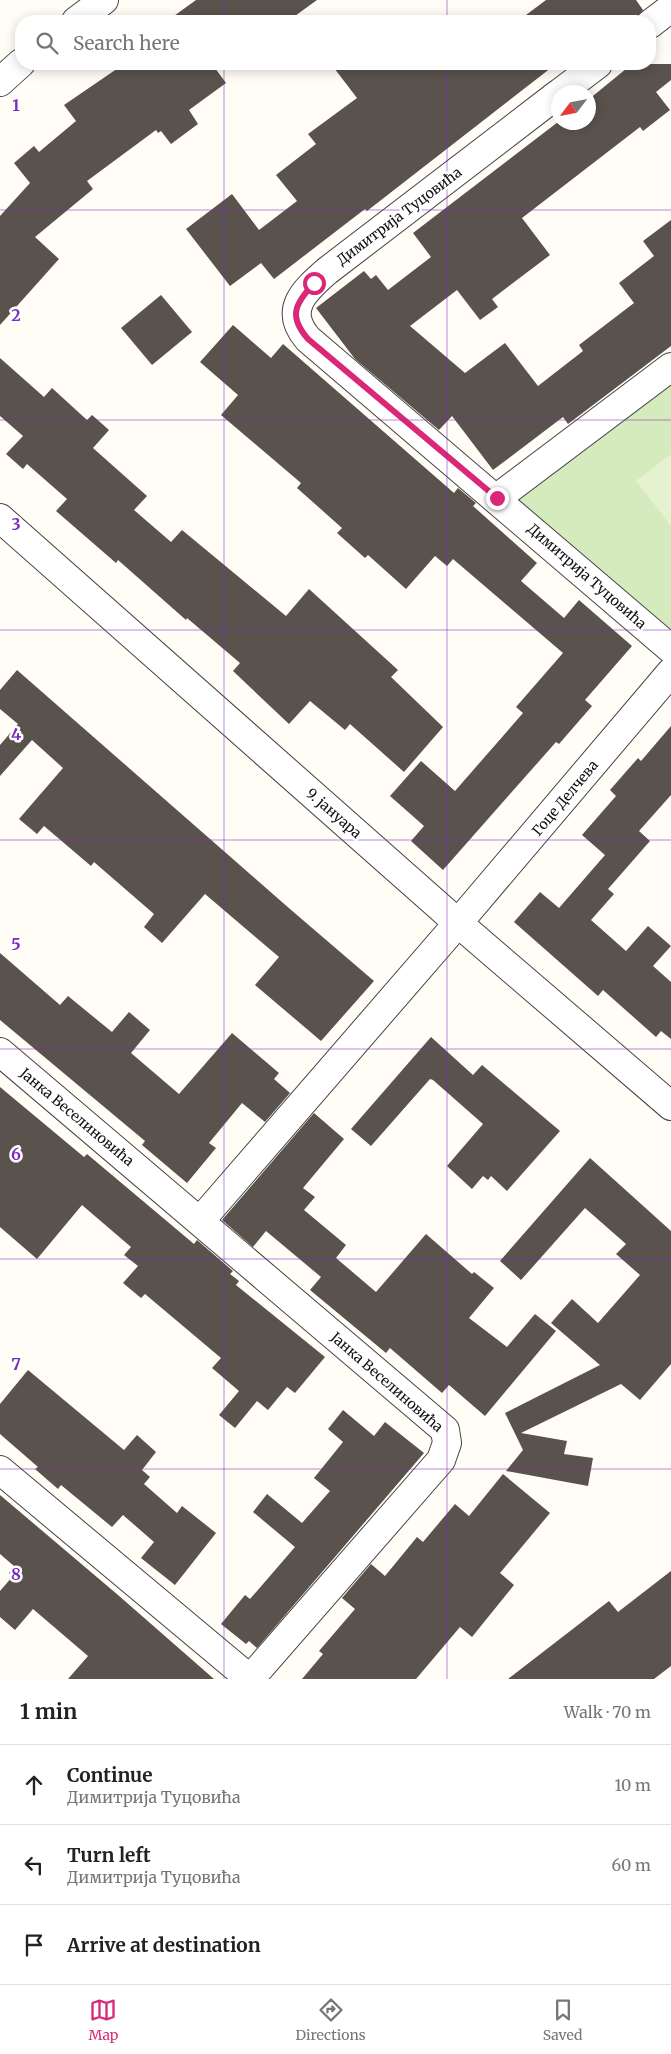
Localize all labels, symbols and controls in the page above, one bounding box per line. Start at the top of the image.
search box [15,15,656,70]
icon: search [33,29,61,57]
text: Search here [73,31,180,55]
north arrow [551,85,596,130]
text: 1 [12,95,20,115]
street label: Димитрија Туцовића [333,163,465,269]
route start [303,272,326,295]
text: 2 [11,305,21,325]
route end [486,487,509,510]
text: 3 [11,514,21,534]
street label: Димитрија Туцовића [524,519,651,633]
text: 4 [11,724,21,744]
street label: Гоце Делчева [528,756,602,840]
street label: 9. јануара [303,784,366,842]
text: 5 [11,934,21,954]
street label: Јанка Веселиновића [16,1063,138,1170]
text: 6 [11,1144,21,1164]
street label: Јанка Веселиновића [326,1328,447,1436]
text: 7 [11,1354,21,1374]
text: 8 [11,1564,21,1584]
text: 1 min [20,1698,77,1725]
text: Walk · 70 m [564,1702,651,1722]
text: Continue [67,1763,153,1787]
icon: ahead [20,1771,48,1799]
text: 10 m [614,1775,651,1795]
text: Димитрија Туцовића [67,1787,241,1807]
text: Turn left [67,1843,151,1867]
icon: left [20,1851,48,1879]
text: 60 m [611,1855,651,1875]
text: Димитрија Туцовића [67,1867,241,1887]
icon: arrive [20,1931,48,1959]
text: Arrive at destination [67,1933,261,1957]
tab: Map [89,1996,118,2044]
tab: Directions [296,1996,366,2044]
tab: Saved [543,1996,582,2044]

